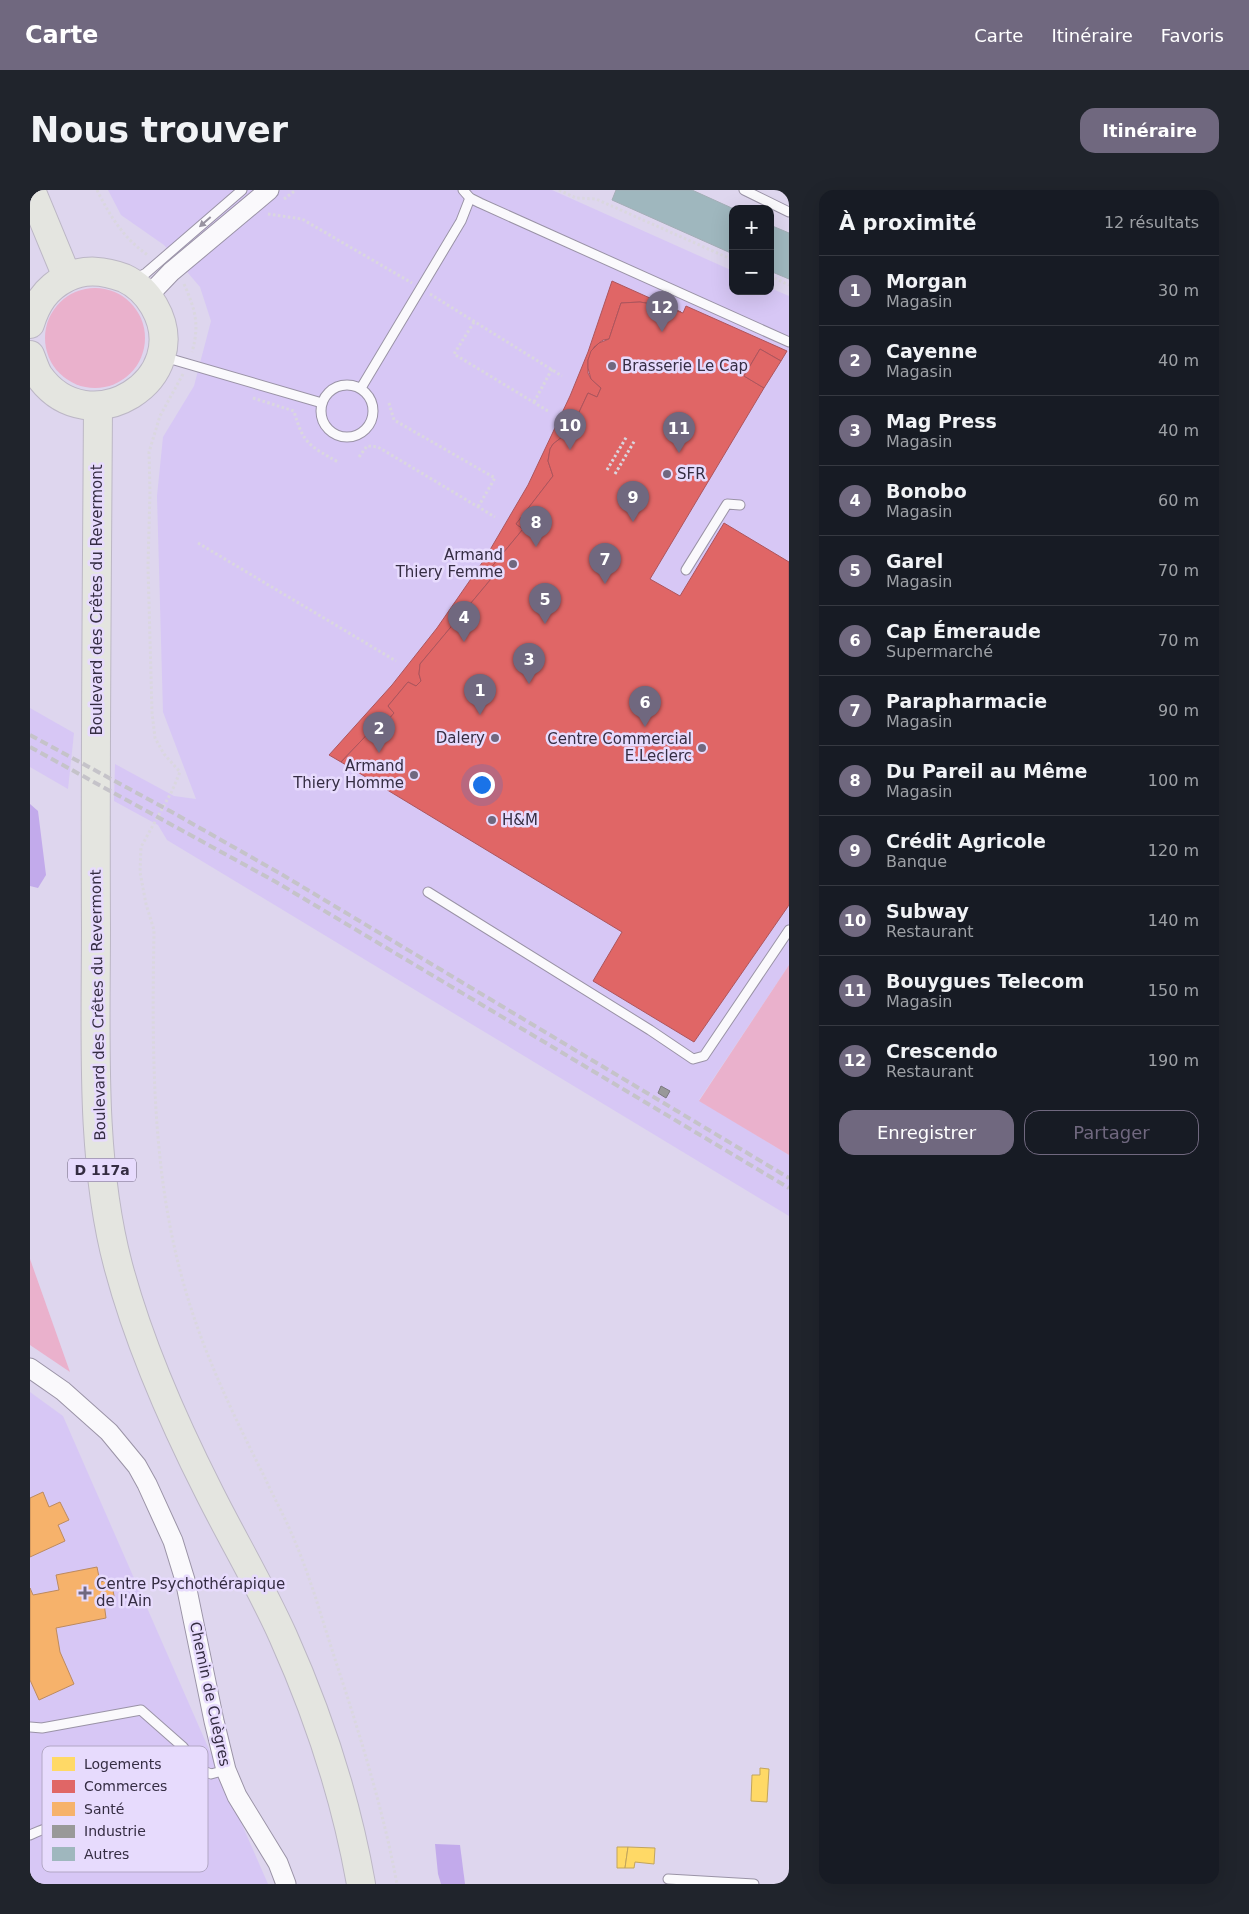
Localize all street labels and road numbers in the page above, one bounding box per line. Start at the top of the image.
street label: Boulevard des Crêtes du Revermont [88,464,106,736]
street label: Boulevard des Crêtes du Revermont [87,869,109,1141]
road number: D 117a [68,1158,136,1182]
street label: Chemin de Cuègres [186,1620,234,1768]

